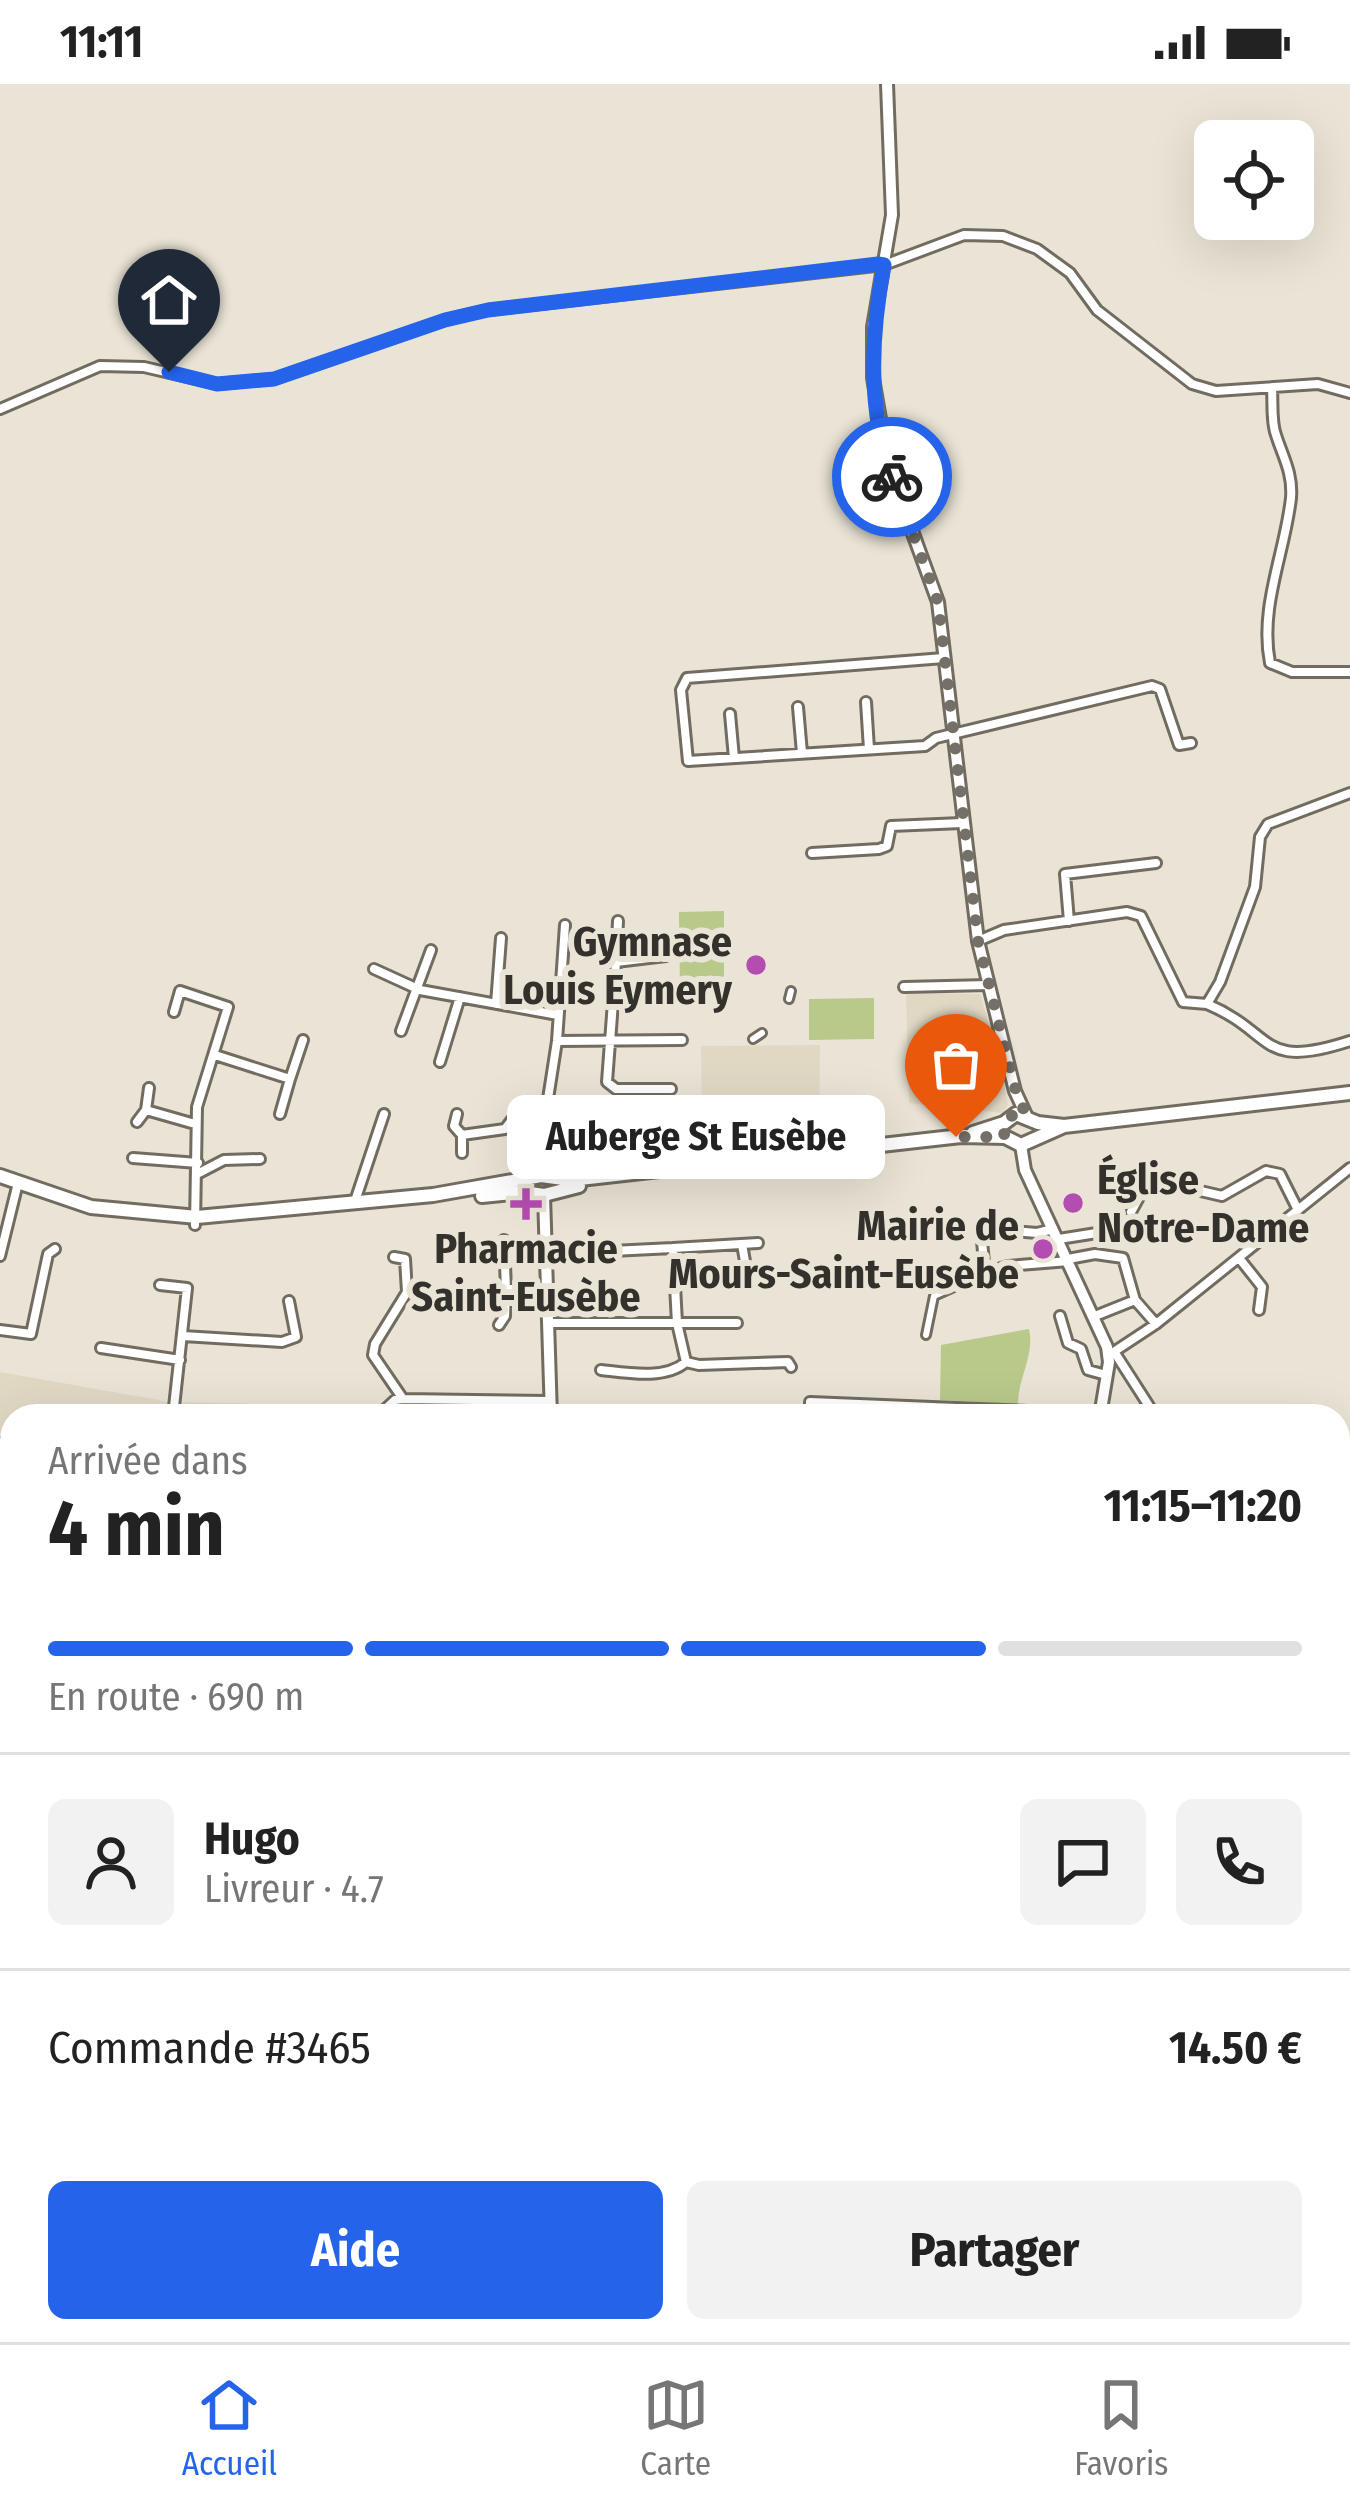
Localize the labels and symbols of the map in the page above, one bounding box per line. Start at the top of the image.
pin [118,249,220,372]
courier [832,417,952,537]
place label: Gymnase Louis Eymery [503,917,733,1015]
marker: Gymnase Louis Eymery [743,952,769,978]
pin [905,1014,1007,1137]
callout: Auberge St Eusèbe [506,1095,884,1179]
place label: Église Notre-Dame [1097,1154,1309,1253]
marker: Église Notre-Dame [1060,1190,1086,1216]
marker: Pharmacie Saint-Eusèbe [513,1191,539,1217]
place label: Mairie de Mours-Saint-Eusèbe [668,1201,1019,1299]
place label: Pharmacie Saint-Eusèbe [411,1224,641,1322]
marker: Mairie de Mours-Saint-Eusèbe [1030,1236,1056,1262]

